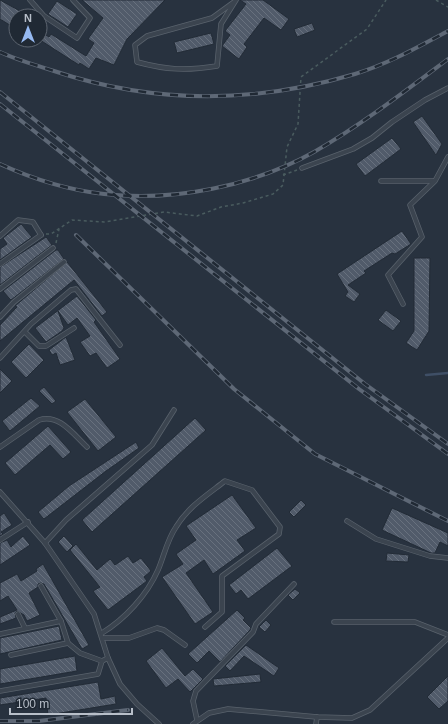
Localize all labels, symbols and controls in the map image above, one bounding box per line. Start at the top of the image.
north arrow [8,8,48,48]
text: N [24,12,32,24]
scale bar [10,690,132,716]
text: 100 m [16,697,49,711]

